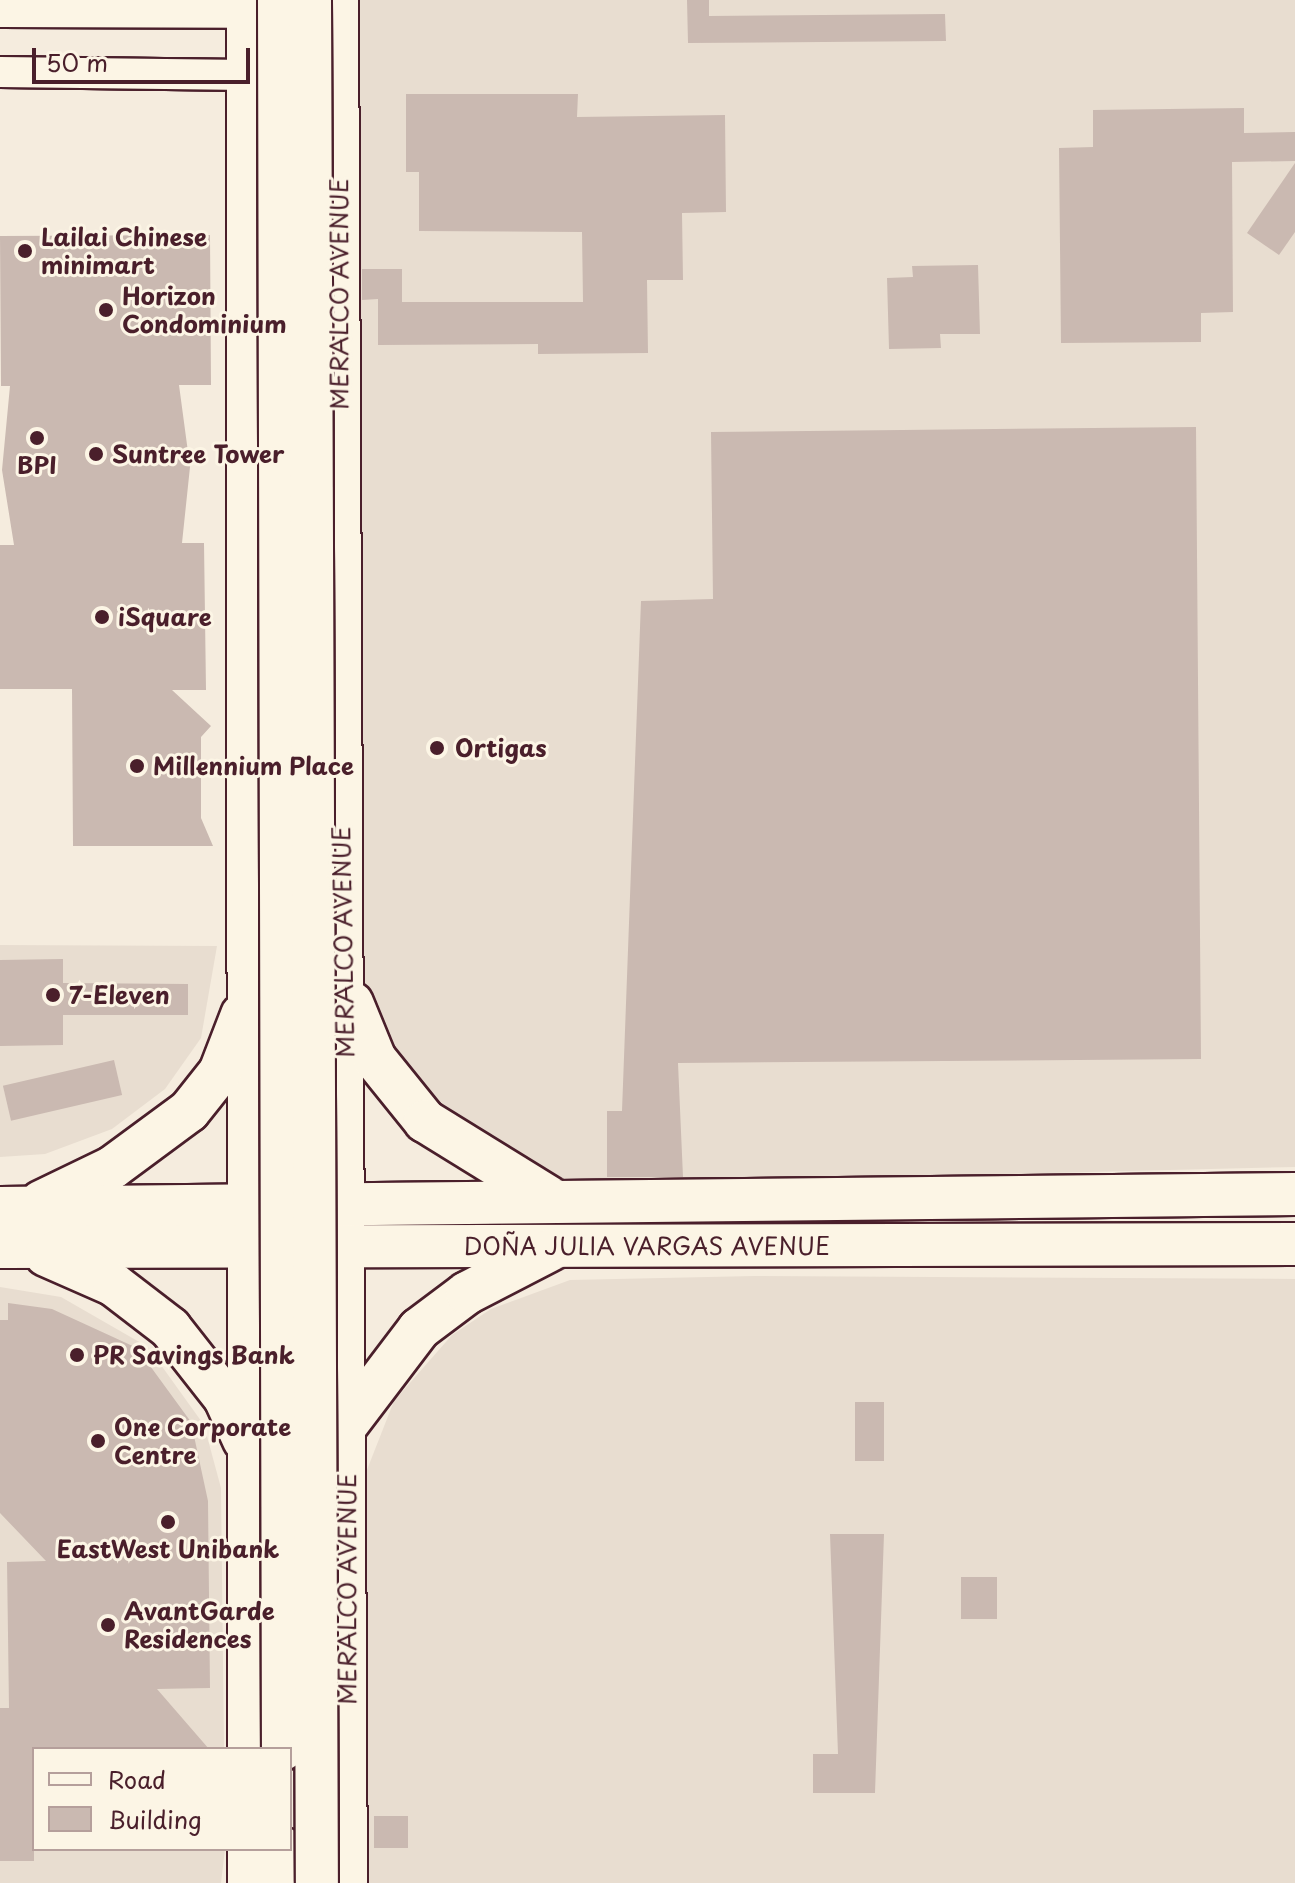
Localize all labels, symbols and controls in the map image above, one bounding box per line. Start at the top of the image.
scale bar [36,32,254,82]
text: 50 m [46,44,108,80]
street label: MERALCO AVENUE [325,178,353,410]
place label: Lailai Chinese minimart [41,223,207,279]
marker: Lailai Chinese minimart [16,242,34,260]
place label: Horizon Condominium [122,282,287,338]
marker: Horizon Condominium [97,301,115,319]
marker: BPI [28,429,46,447]
place label: Suntree Tower [112,440,287,468]
marker: Suntree Tower [87,445,105,463]
place label: BPI [17,451,57,479]
place label: iSquare [118,603,212,631]
marker: iSquare [93,608,111,626]
place label: Ortigas [455,734,547,762]
marker: Ortigas [426,737,448,759]
place label: Millennium Place [153,752,356,780]
marker: Millennium Place [128,757,146,775]
street label: MERALCO AVENUE [327,826,359,1058]
place label: 7-Eleven [69,981,170,1009]
marker: 7-Eleven [44,986,62,1004]
street label: DOÑA JULIA VARGAS AVENUE [460,1232,834,1260]
place label: PR Savings Bank [93,1341,297,1369]
marker: PR Savings Bank [68,1346,86,1364]
place label: One Corporate Centre [114,1413,294,1469]
marker: One Corporate Centre [89,1432,107,1450]
street label: MERALCO AVENUE [333,1473,361,1705]
marker: EastWest Unibank [159,1513,177,1531]
place label: EastWest Unibank [56,1535,280,1563]
place label: AvantGarde Residences [124,1597,275,1653]
marker: AvantGarde Residences [99,1616,117,1634]
legend [32,1747,292,1851]
text: Road [108,1761,166,1797]
text: Building [108,1801,202,1837]

